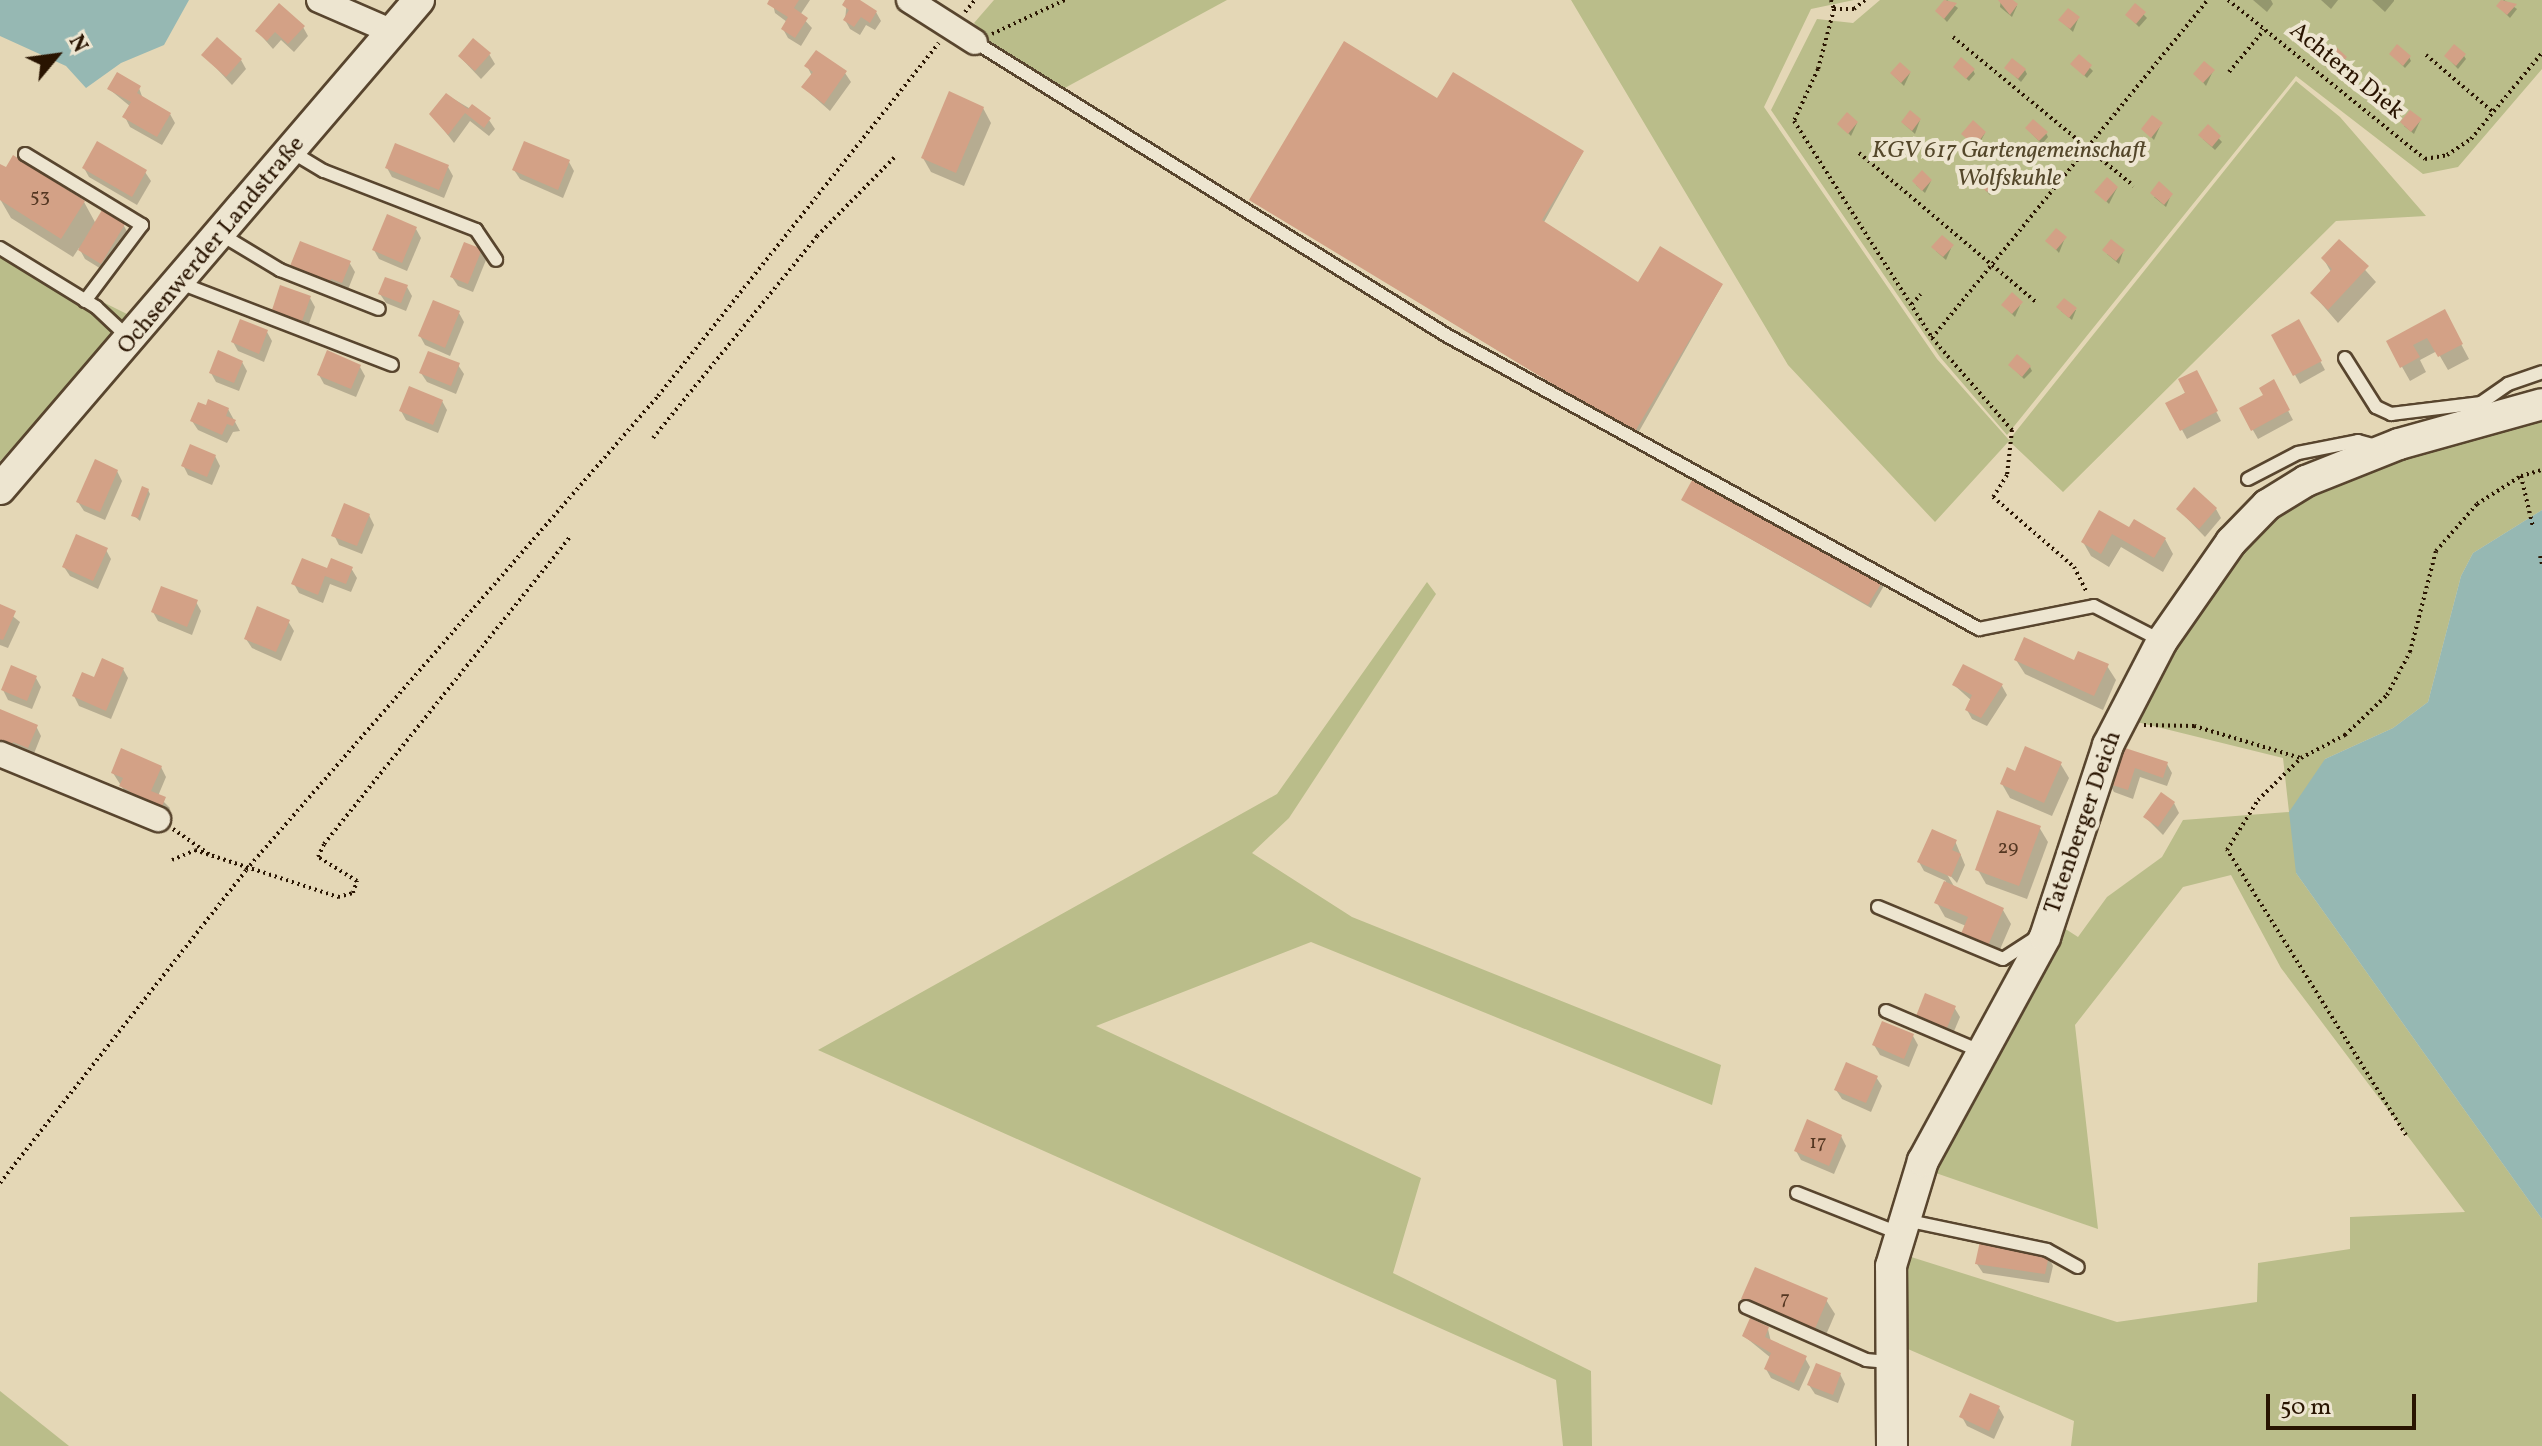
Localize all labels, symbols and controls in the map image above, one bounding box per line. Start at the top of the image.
north arrow [16,16,96,96]
street label: Achtern Diek [2283,17,2409,127]
text: N [60,30,95,59]
street label: Ochsenwerder Landstraße [112,131,312,361]
park label: KGV 617 Gartengemeinschaft Wolfskuhle [1872,138,2146,194]
house number: 53 [30,185,50,209]
street label: Tatenberger Deich [2039,728,2129,918]
house number: 29 [1998,836,2018,860]
house number: 17 [1809,1131,1827,1155]
house number: 7 [1780,1287,1790,1311]
scale bar [2270,1378,2420,1428]
text: 50 m [2280,1391,2332,1425]

